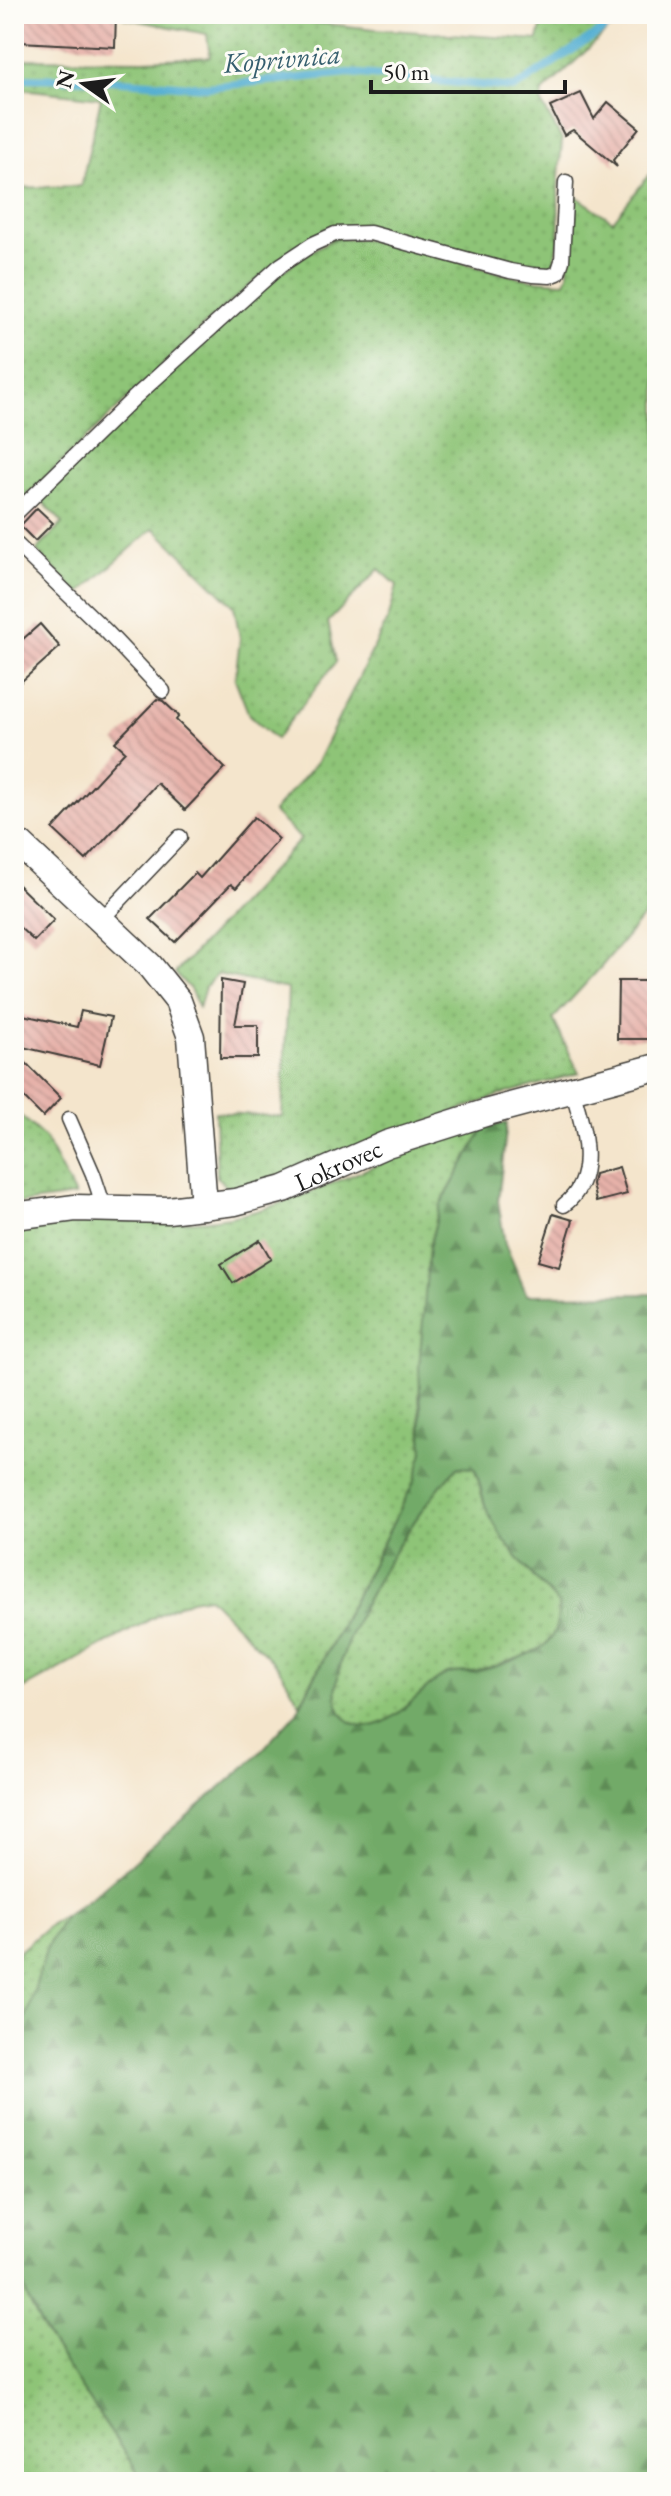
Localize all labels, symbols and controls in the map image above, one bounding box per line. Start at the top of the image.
water label: Koprivnica [221,35,342,81]
north arrow [44,44,124,124]
scale bar [371,44,565,94]
text: 50 m [383,56,430,87]
text: N [49,67,81,91]
street label: Lokrovec [289,1131,387,1199]

